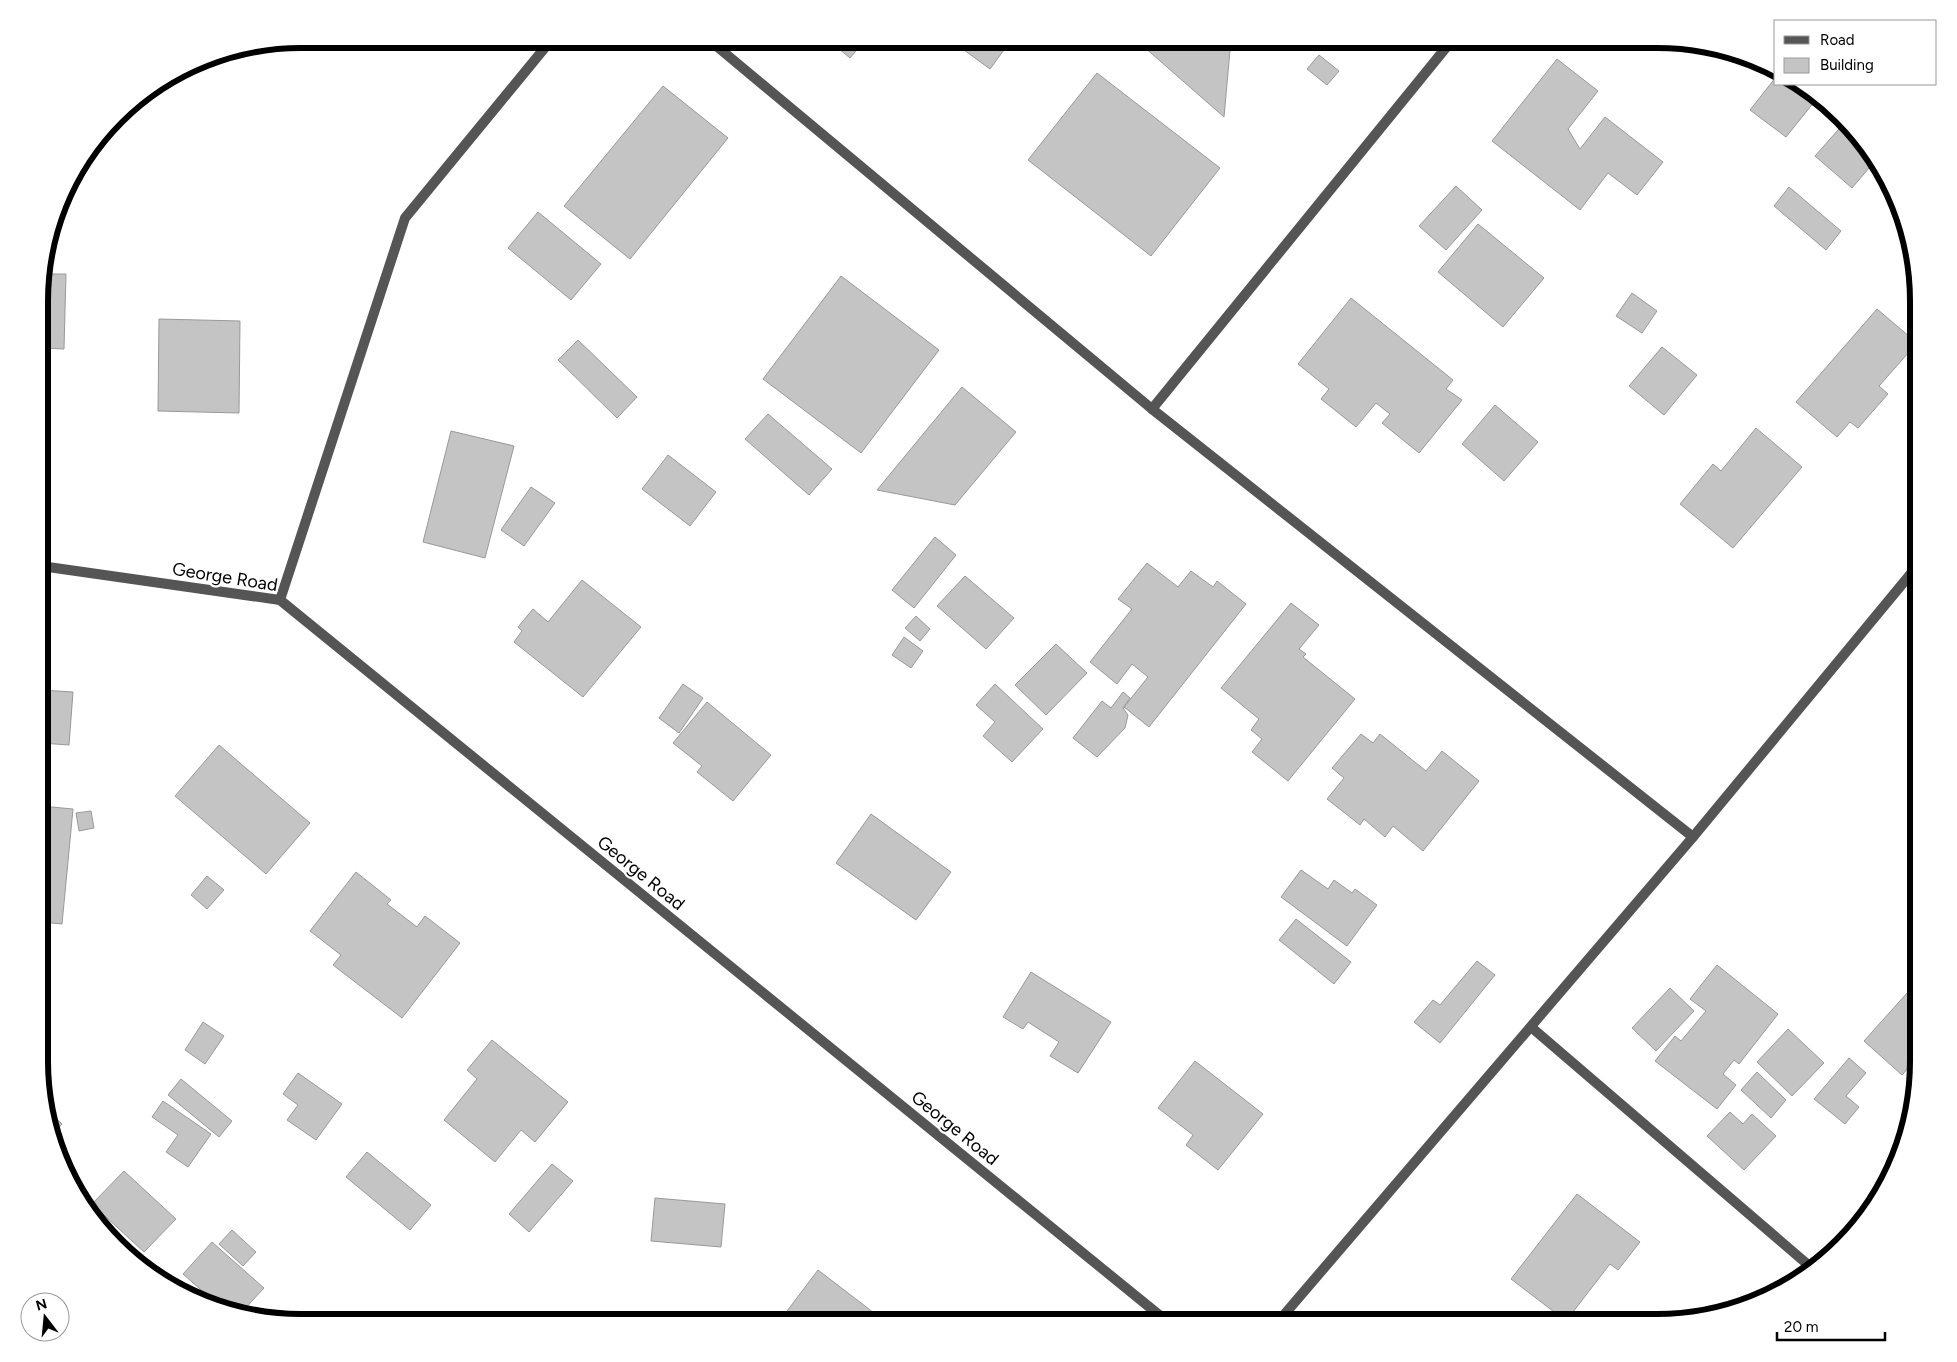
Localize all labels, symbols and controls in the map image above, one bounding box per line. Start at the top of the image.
legend [1774,20,1937,85]
text: Road [1820,31,1855,49]
text: Building [1820,56,1874,74]
street label: George Road [171,558,279,596]
street label: George Road [593,831,689,915]
street label: George Road [907,1086,1003,1170]
north arrow [20,1292,70,1342]
text: N [34,1295,49,1315]
scale bar [1777,1310,1884,1342]
text: 20 m [1784,1318,1818,1336]

